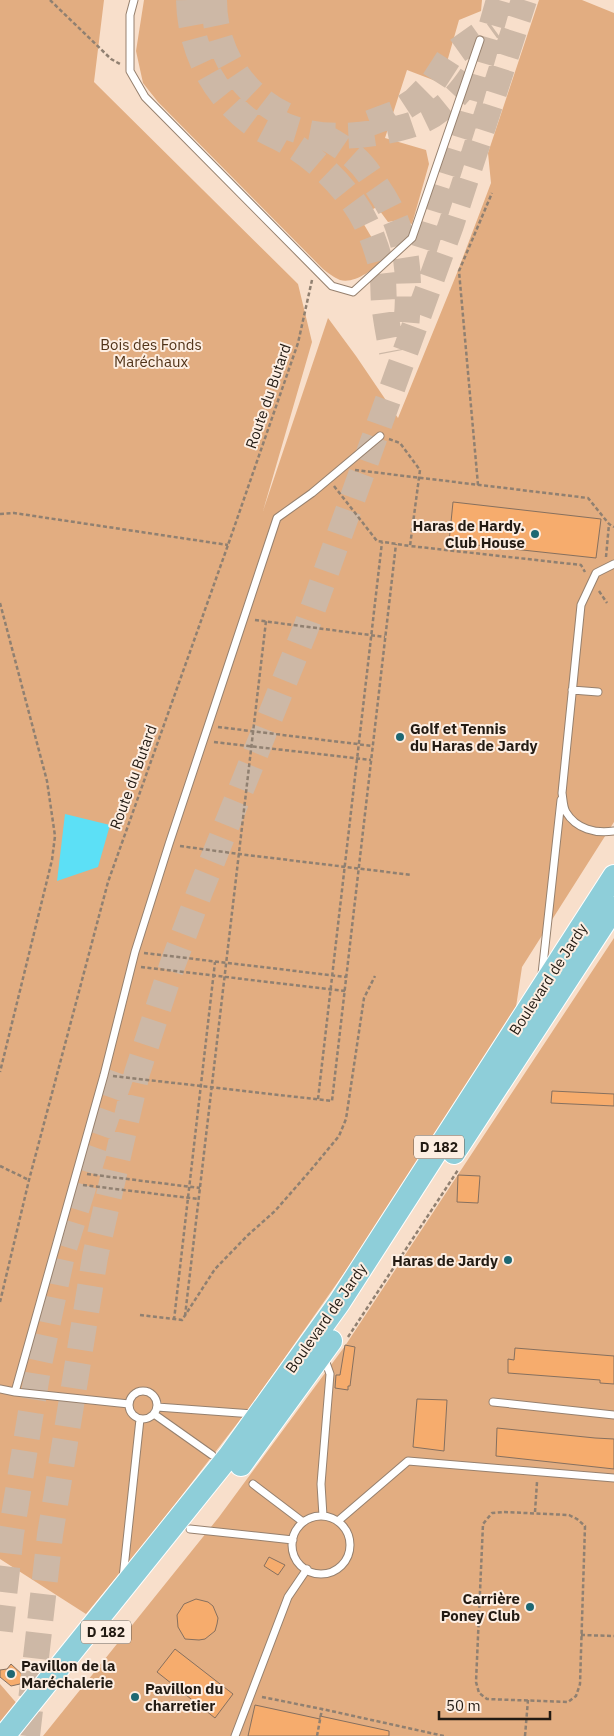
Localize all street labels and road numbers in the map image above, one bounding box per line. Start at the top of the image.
street label: Route du Butard [241,341,295,451]
street label: Route du Butard [105,722,161,832]
street label: Boulevard de Jardy [505,919,592,1039]
road number: D 182 [414,1136,464,1158]
street label: Boulevard de Jardy [281,1259,371,1377]
road number: D 182 [81,1620,131,1644]

